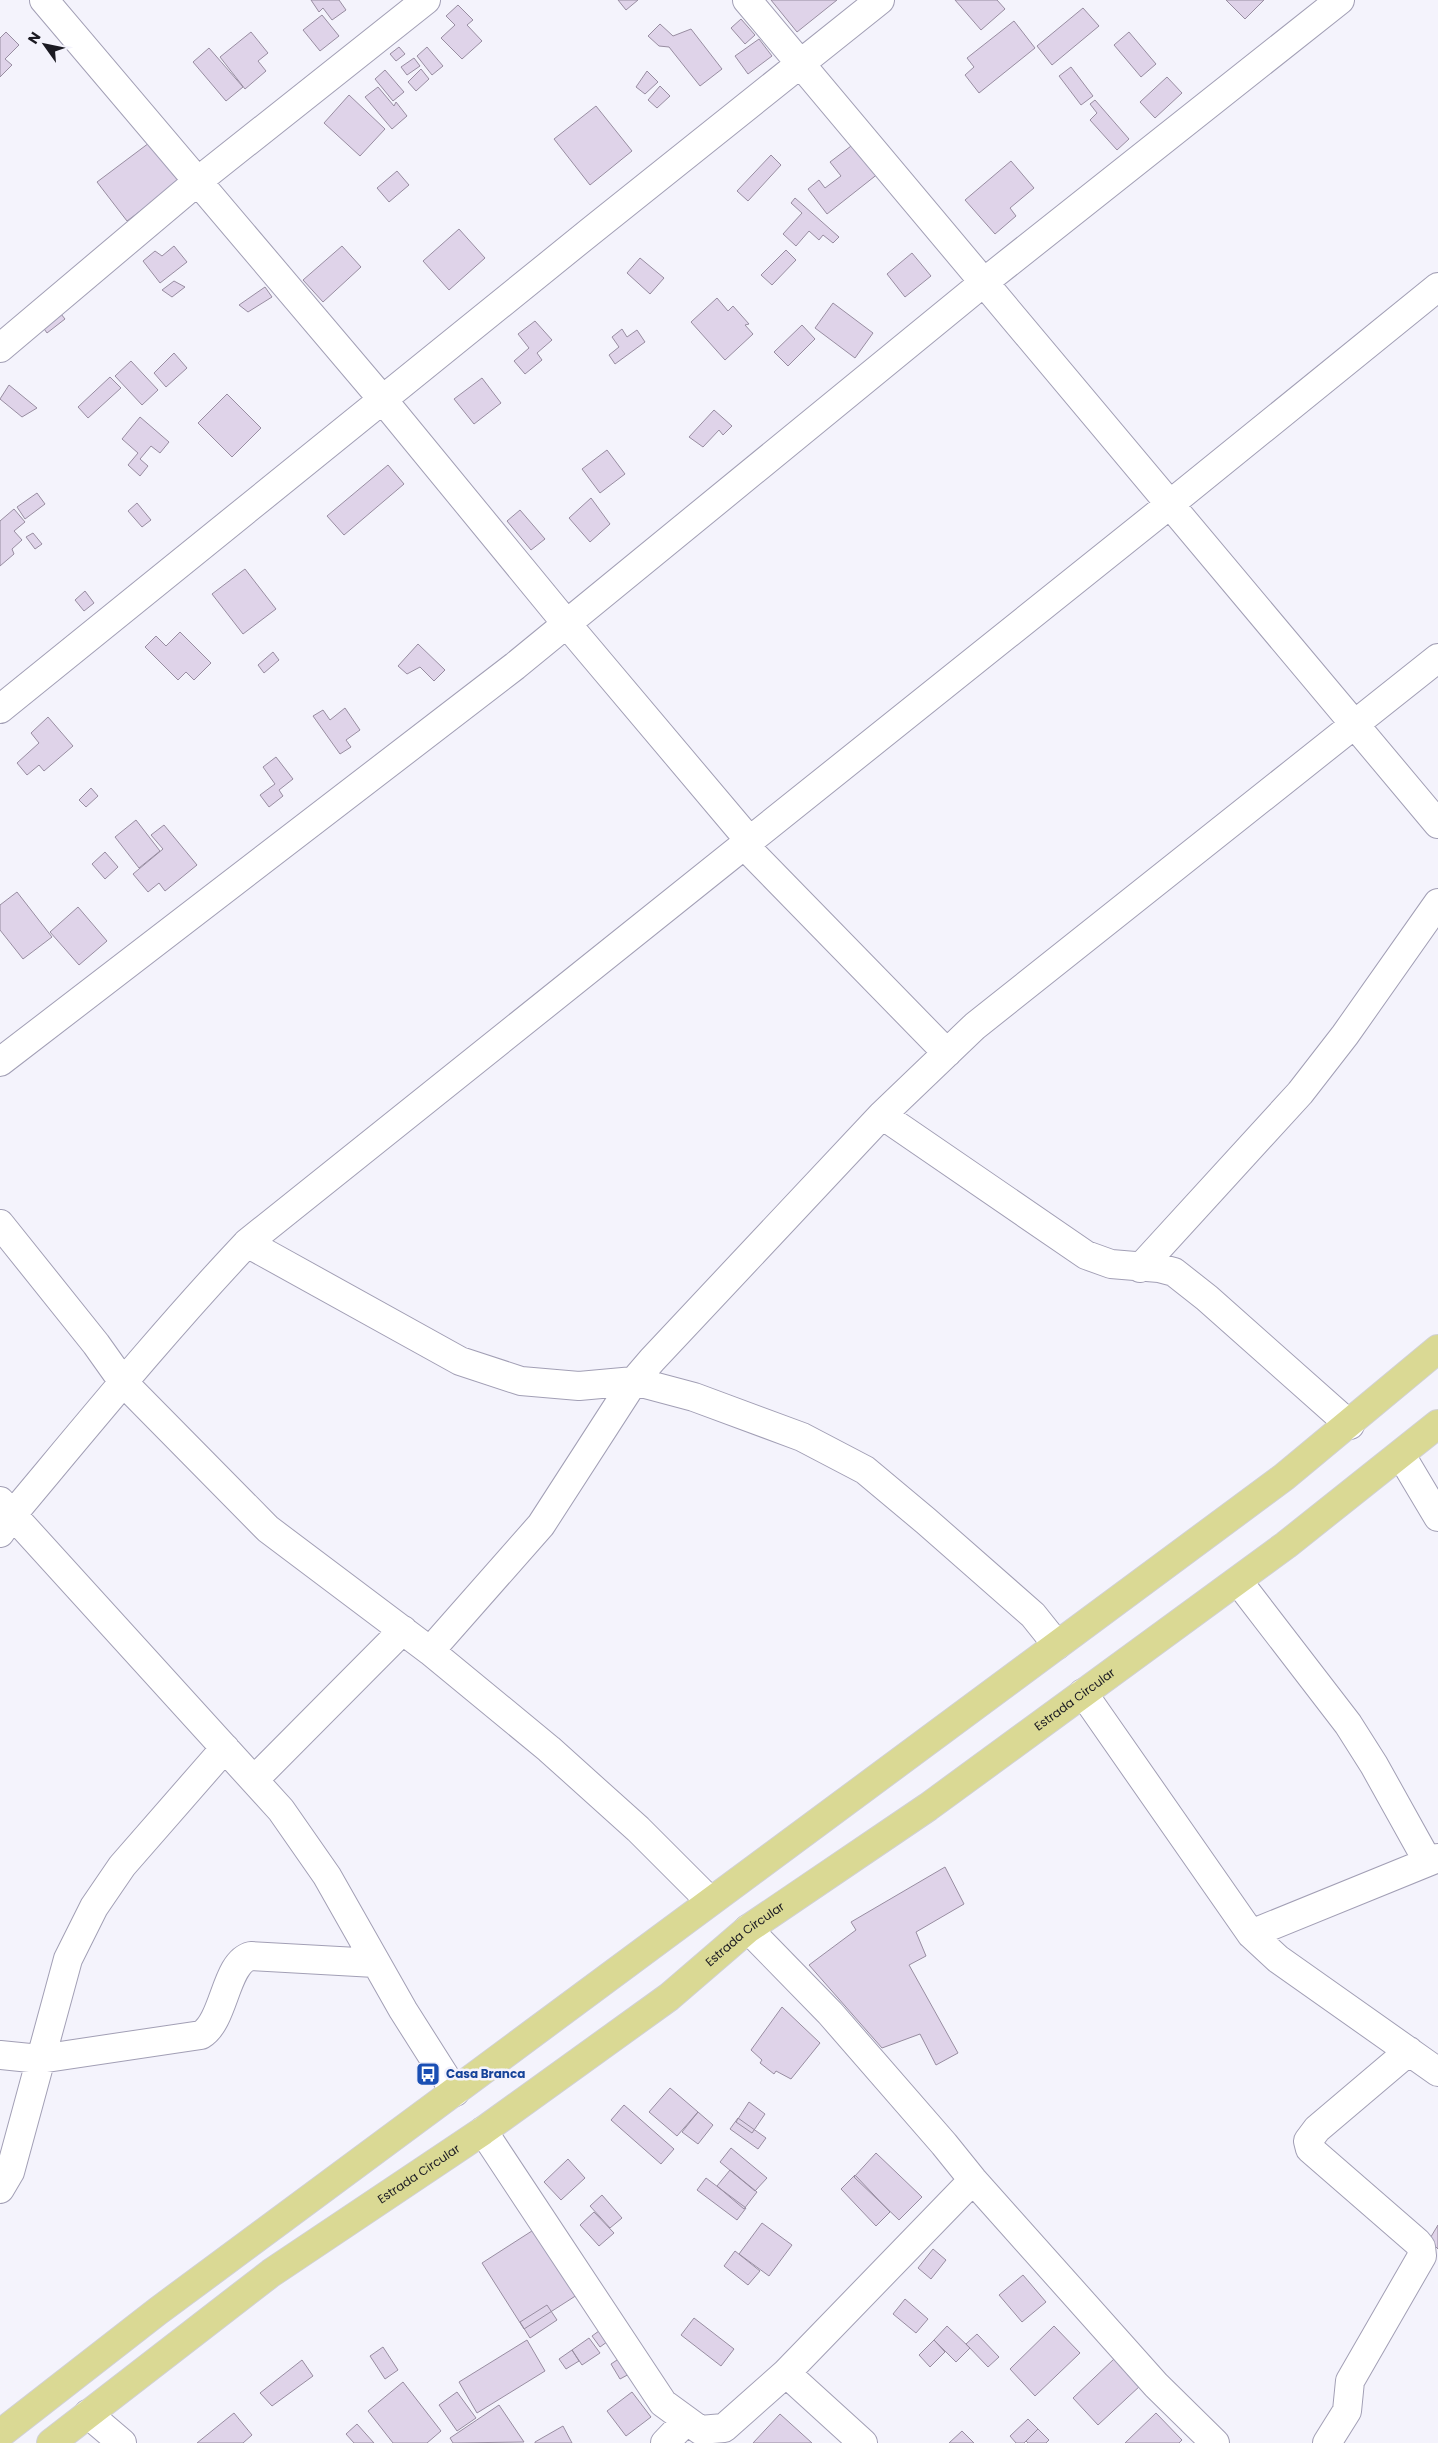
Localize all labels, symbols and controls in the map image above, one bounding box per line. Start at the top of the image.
north arrow [20,20,70,70]
text: N [23,28,45,48]
street label: Estrada Circular [1031,1664,1119,1734]
street label: Estrada Circular [701,1897,788,1970]
bus stop icon: Casa Branca [415,2061,441,2087]
place label: Casa Branca [446,2065,525,2082]
street label: Estrada Circular [374,2139,464,2207]

